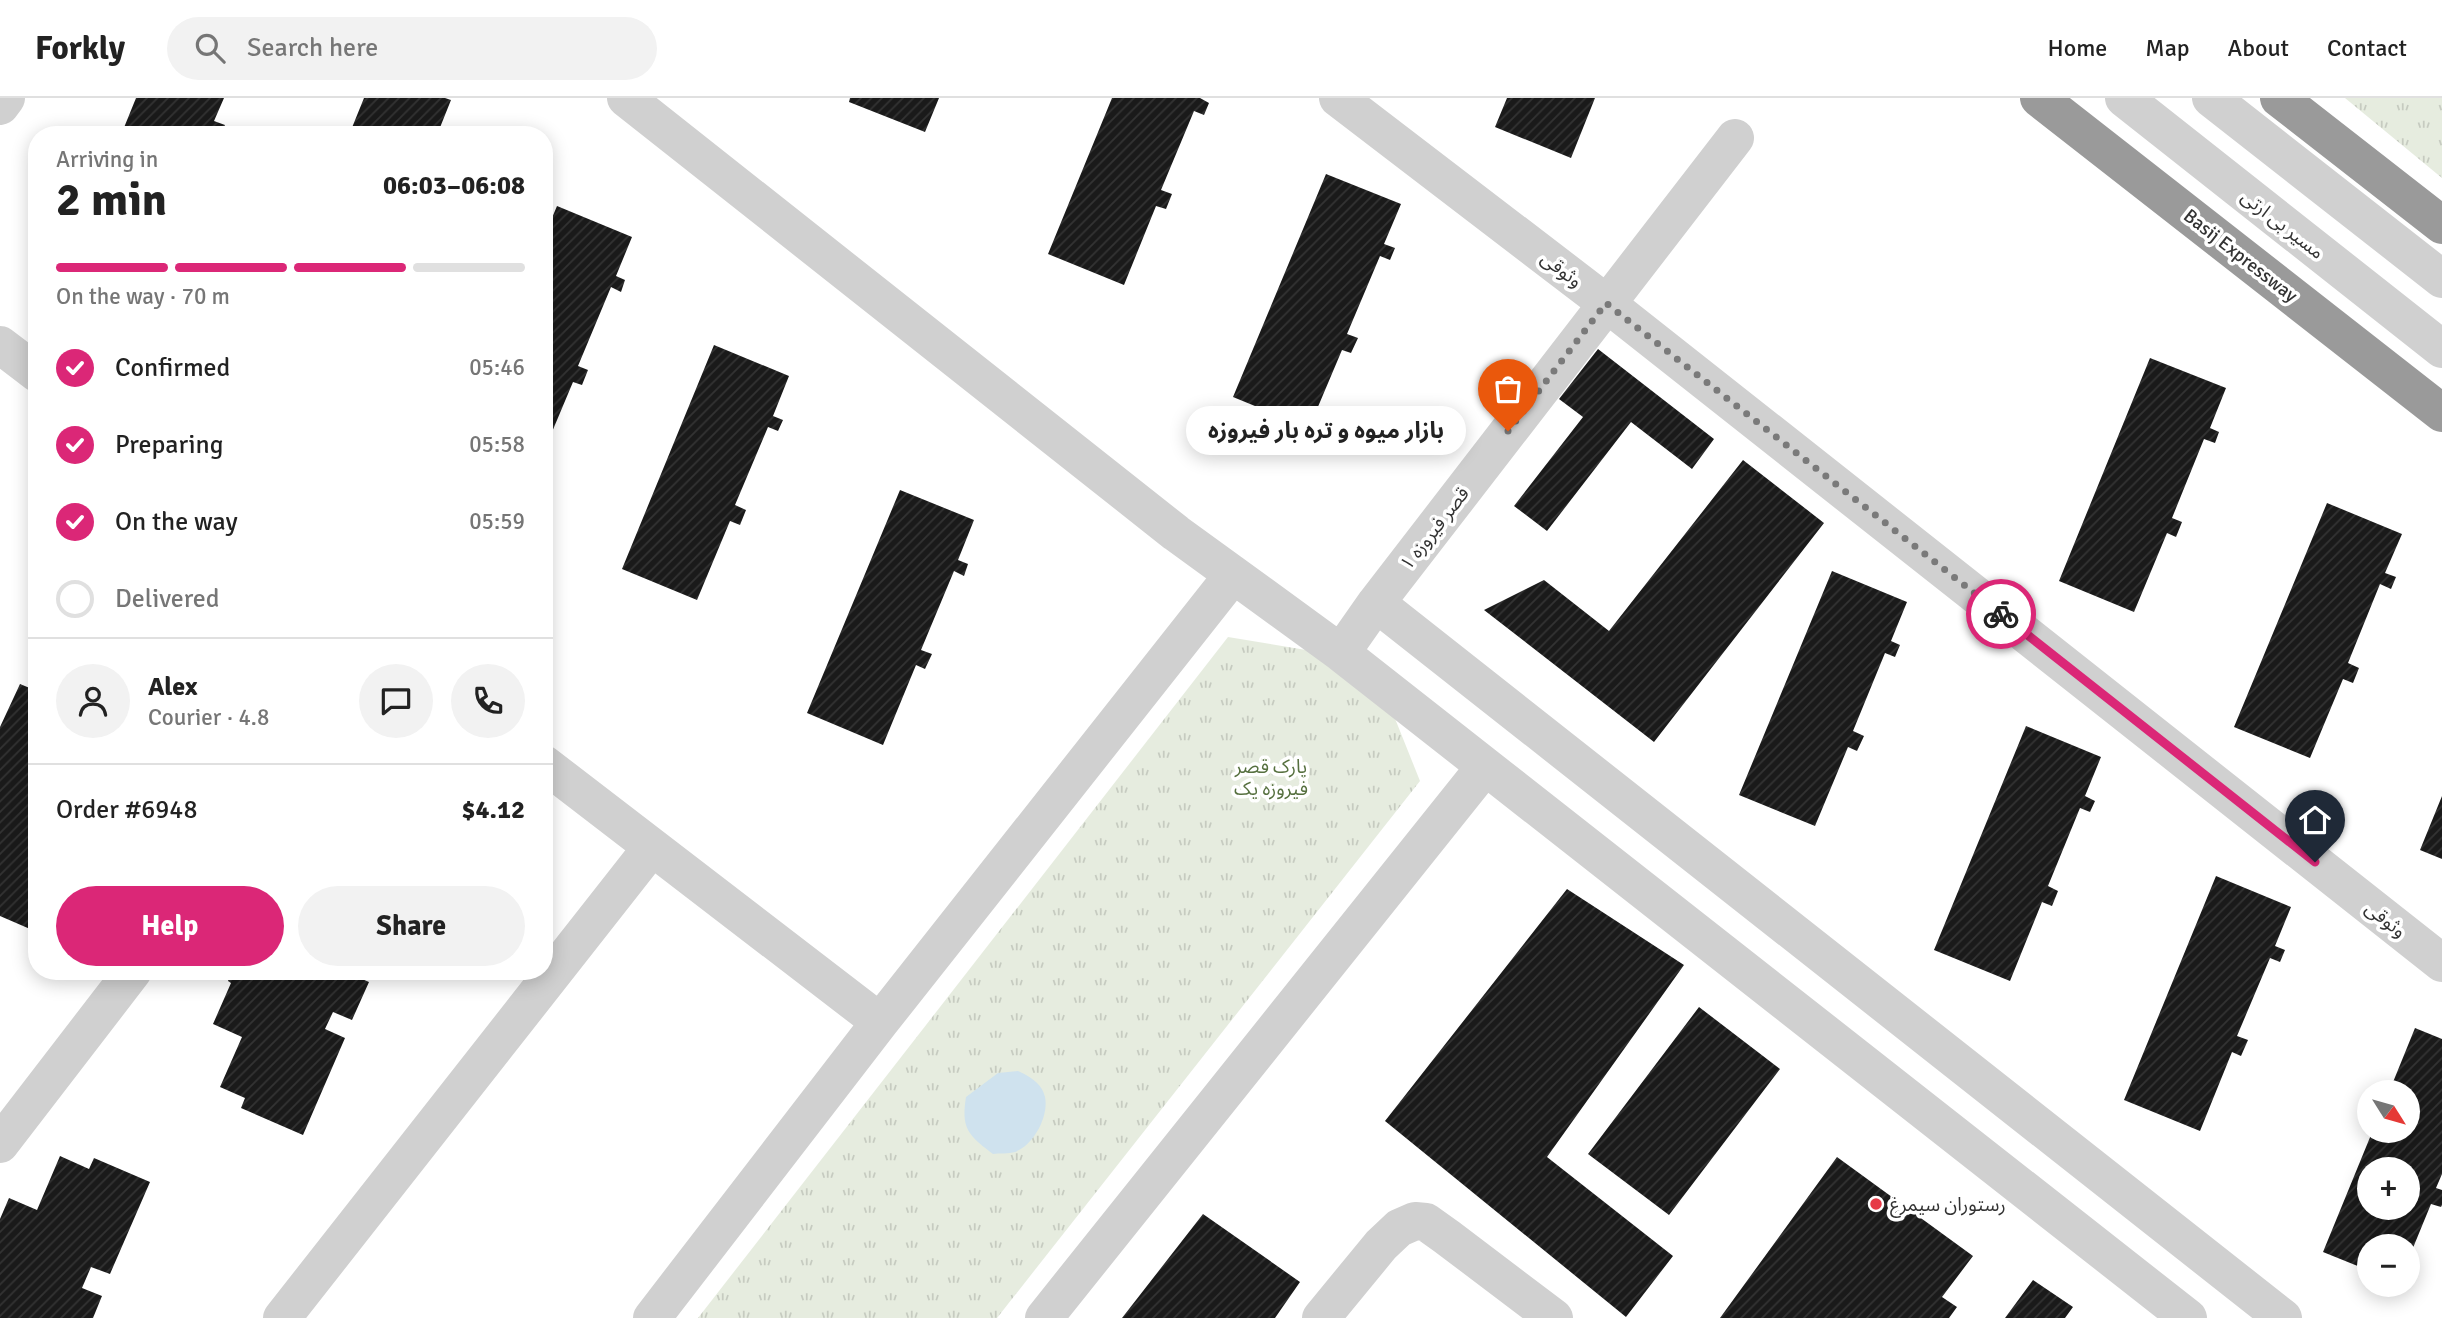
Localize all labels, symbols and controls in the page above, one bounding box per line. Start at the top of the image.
search box [167,17,657,80]
text: Forkly [35,28,125,69]
icon: search [191,29,229,67]
text: Search here [247,32,378,64]
text: Home [2047,33,2107,63]
text: Map [2145,33,2190,63]
text: About [2228,33,2289,63]
text: Contact [2327,33,2407,63]
text: Arriving in [56,145,158,174]
text: 06:03–06:08 [383,170,525,202]
text: 2 min [56,172,167,228]
street label: مسیر بی ارتی [2236,185,2329,265]
street label: Basij Expressway [2179,204,2302,308]
street label: وثوقی [1536,246,1587,293]
text: On the way · 70 m [56,282,230,311]
icon: check [56,349,94,387]
text: Confirmed [115,352,230,384]
text: 05:46 [469,353,525,382]
pin [1478,359,1538,431]
icon: bag [1489,370,1527,408]
callout: بازار میوه و تره بار فیروزه [1186,406,1466,456]
text: بازار میوه و تره بار فیروزه [1208,416,1444,445]
icon: check [56,426,94,464]
text: Preparing [115,429,223,461]
text: 05:58 [469,430,525,459]
street label: قصر فیروزه ۱ [1395,482,1475,575]
icon: check [56,503,94,541]
text: On the way [115,506,238,538]
text: 05:59 [469,507,525,536]
courier [1966,579,2036,649]
text: Delivered [115,583,220,615]
icon: bike [1982,595,2020,633]
button: person [56,664,130,738]
button: chat [359,664,433,738]
button: phone [451,664,525,738]
text: Alex [148,671,198,703]
text: Courier · 4.8 [148,703,269,732]
park label: پارک قصر فیروزه یک [1234,755,1308,801]
pin [2285,790,2345,862]
text: Order #6948 [56,794,197,826]
text: $4.12 [461,794,525,826]
icon: home [2296,801,2334,839]
button: Help [56,886,284,966]
button: Share [298,886,525,966]
street label: وثوقی [2360,896,2411,943]
north arrow [2357,1080,2420,1143]
map controls [2357,1080,2420,1297]
button: + [2357,1157,2420,1220]
place label: رستوران سیمرغ [1890,1193,2006,1218]
marker: رستوران سیمرغ [1868,1196,1884,1212]
button: − [2357,1234,2420,1297]

